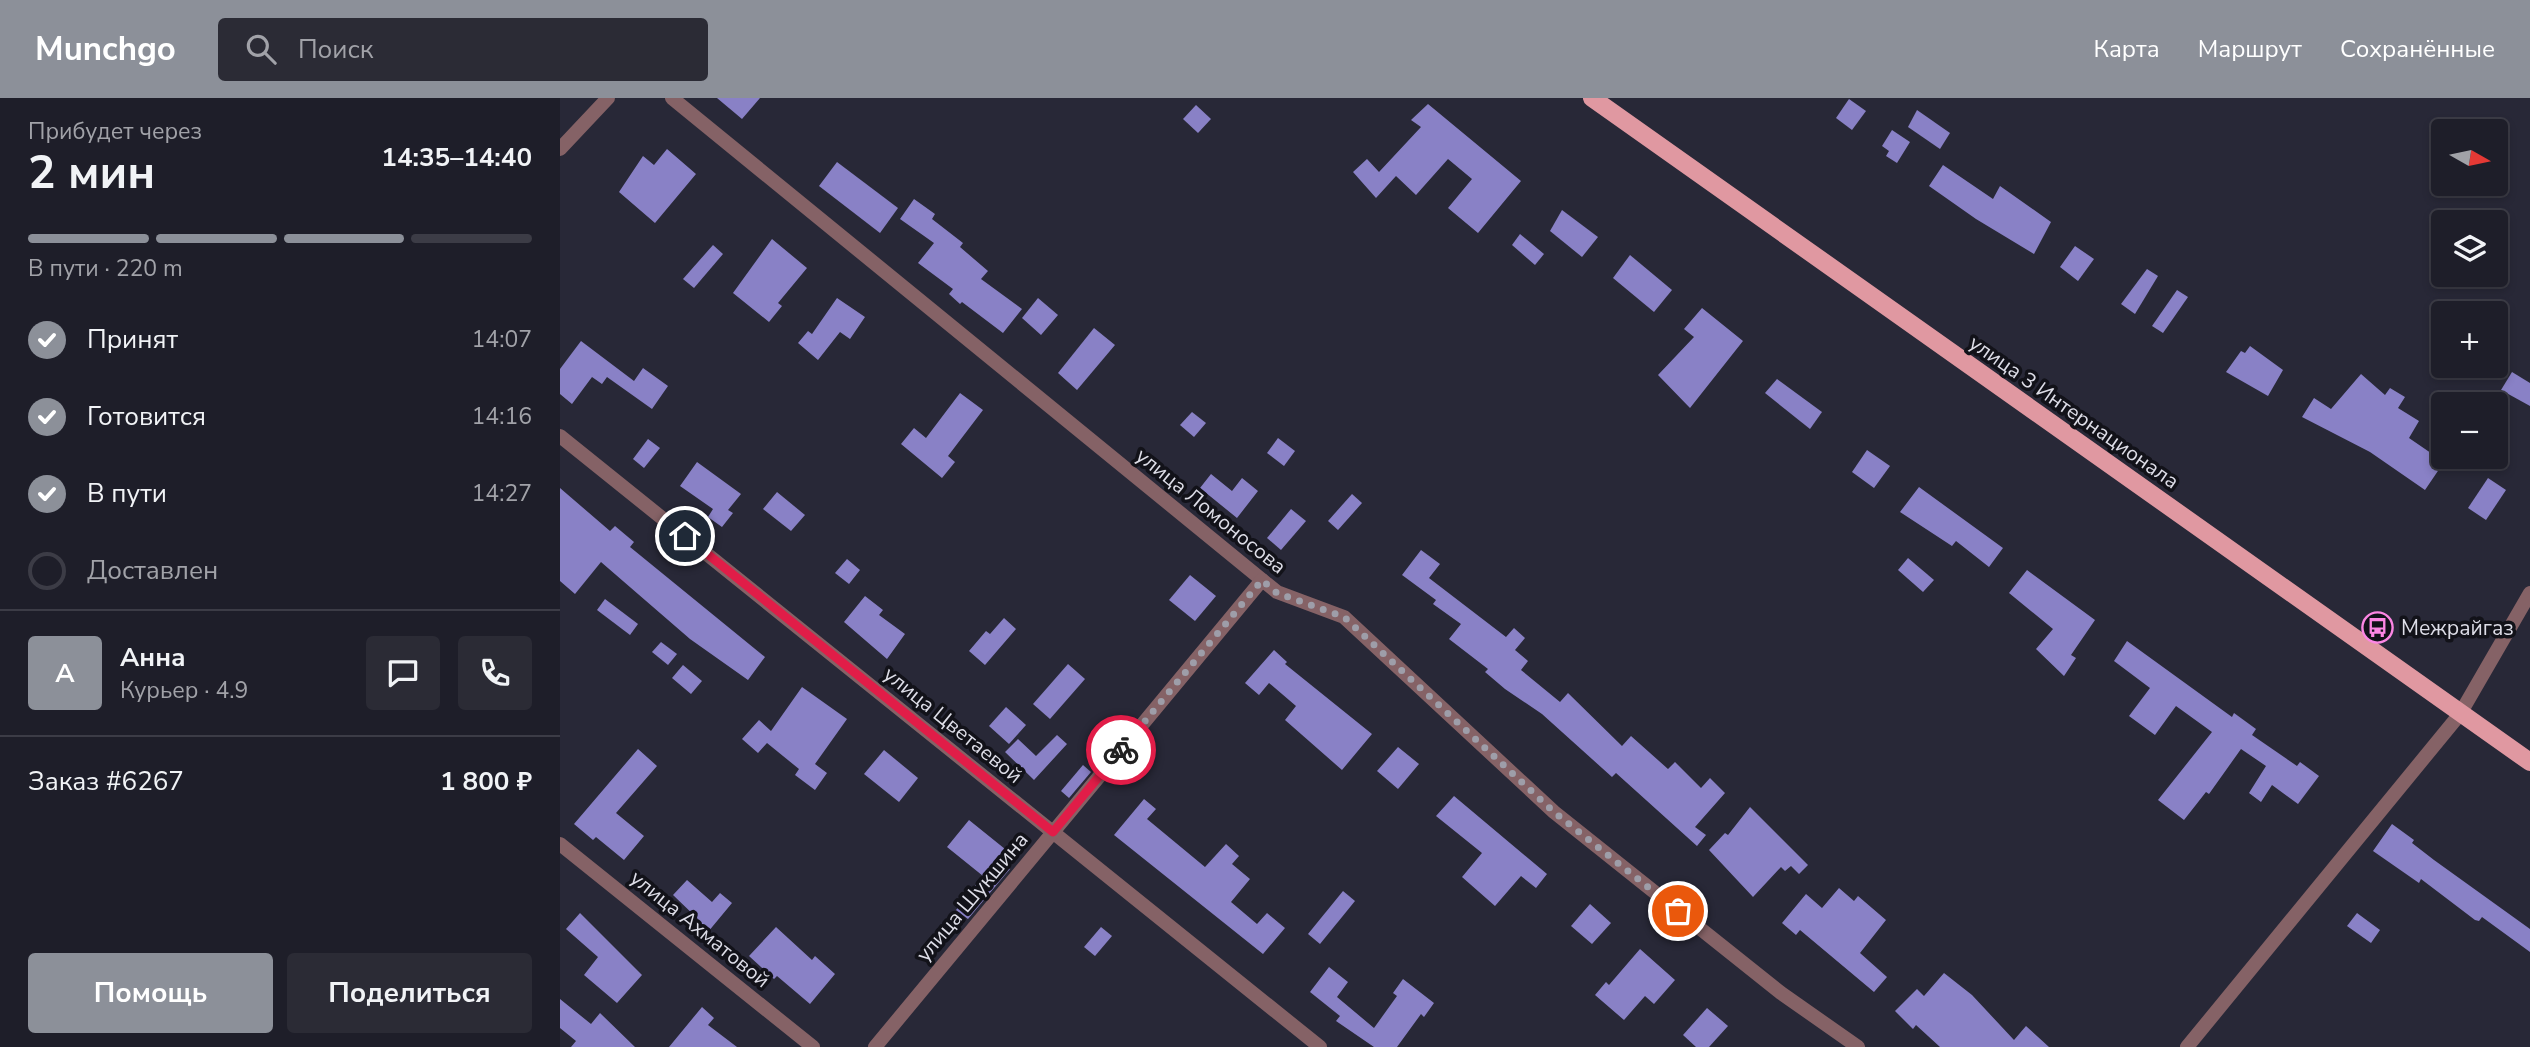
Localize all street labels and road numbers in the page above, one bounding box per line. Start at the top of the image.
street label: улица 3 Интернационала [1963,329,2185,495]
street label: улица Ломоносова [1130,442,1292,580]
street label: улица Цветаевой [878,660,1028,790]
street label: улица Шукшина [910,826,1034,968]
street label: улица Ахматовой [624,864,776,994]

